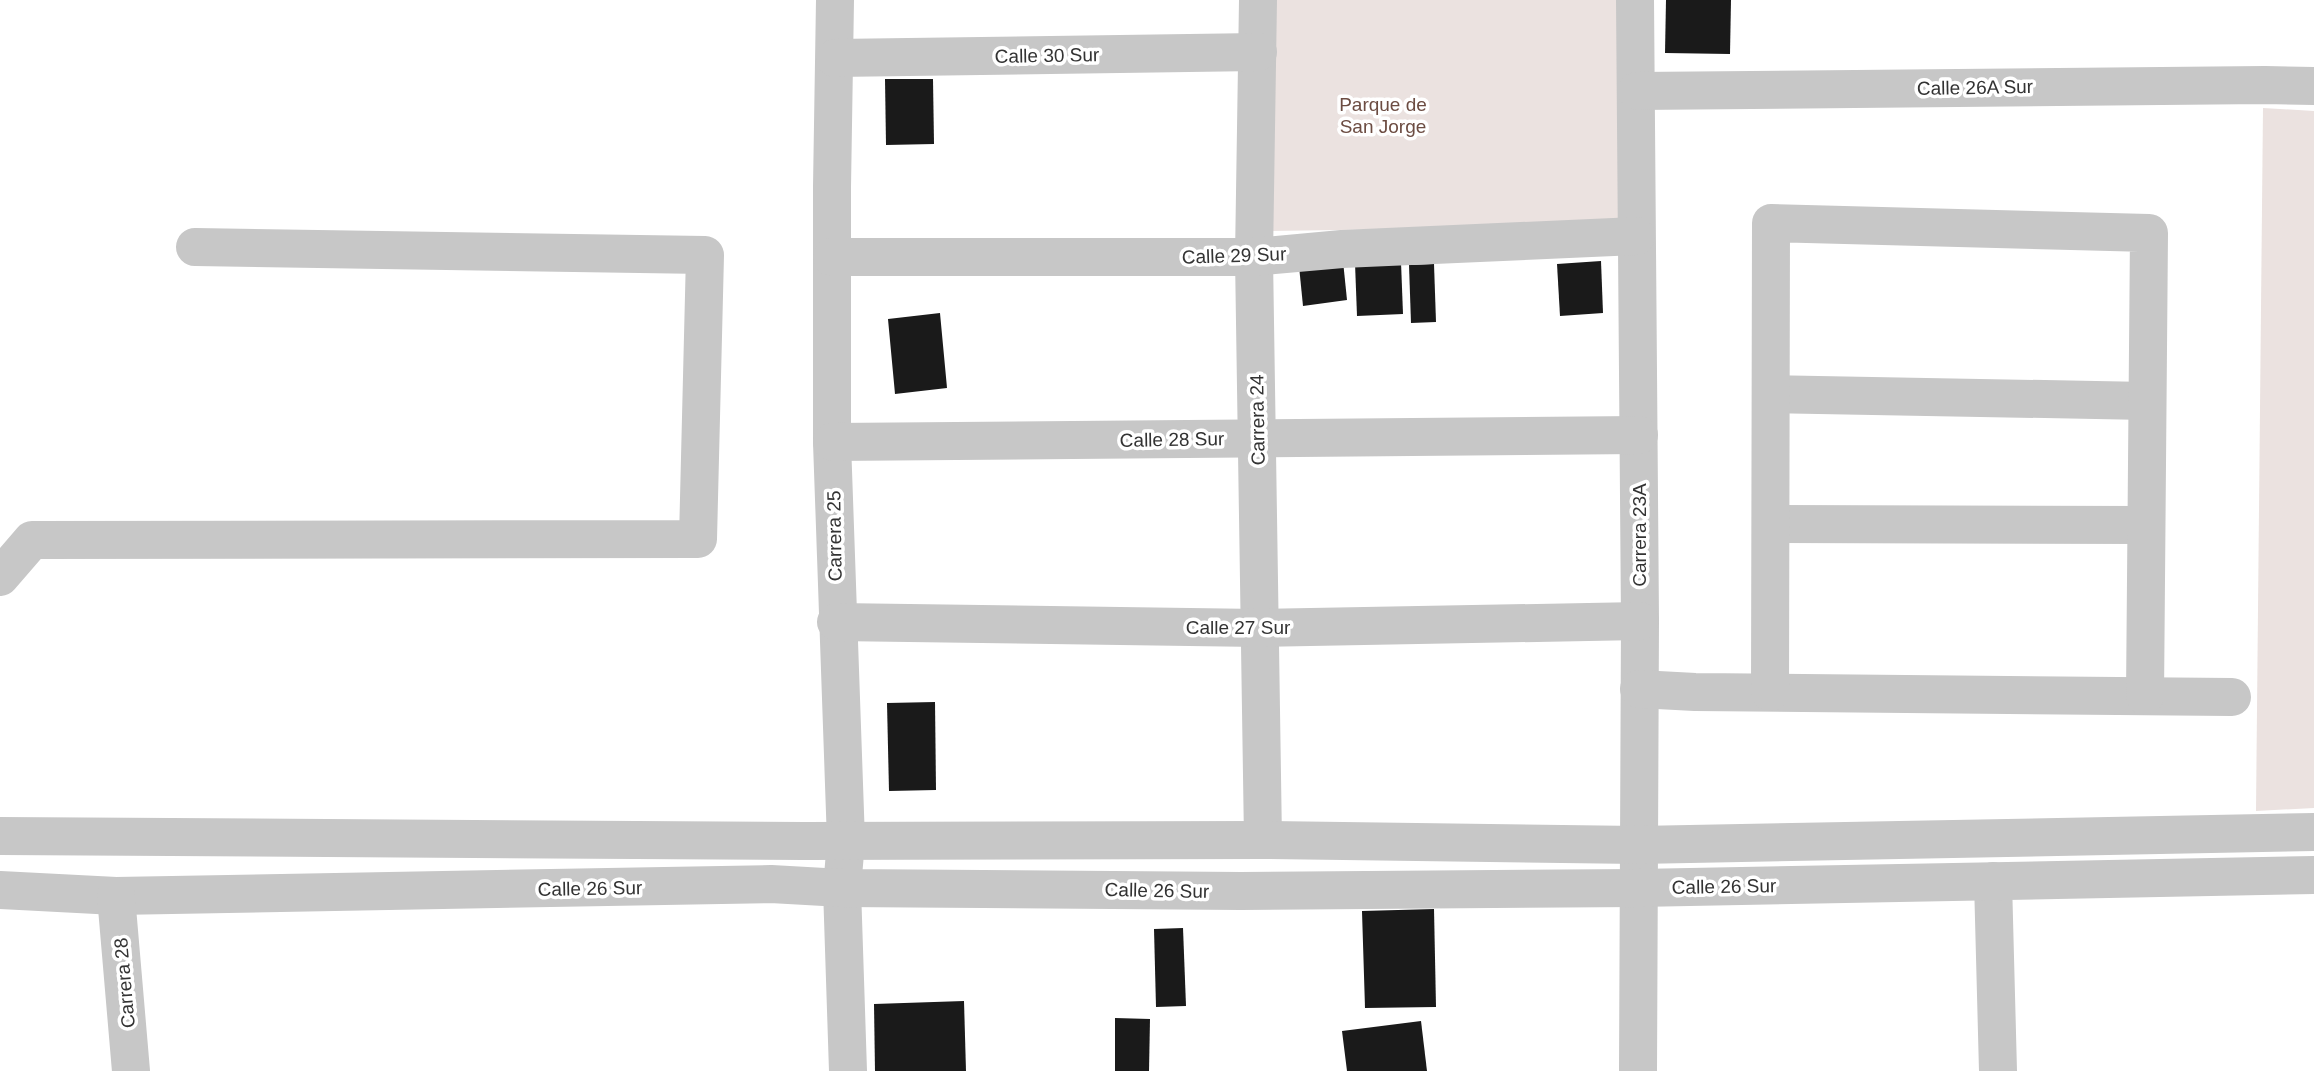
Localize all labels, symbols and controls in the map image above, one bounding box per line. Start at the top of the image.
street label: Calle 30 Sur [995,44,1100,67]
street label: Calle 26A Sur [1917,76,2034,99]
park label: Parque de San Jorge [1339,94,1427,137]
street label: Calle 29 Sur [1181,243,1287,268]
street label: Carrera 24 [1246,374,1269,466]
street label: Calle 28 Sur [1120,428,1225,451]
street label: Carrera 23A [1629,483,1650,587]
street label: Carrera 25 [823,490,846,582]
street label: Calle 27 Sur [1186,617,1291,638]
street label: Calle 26 Sur [1672,875,1777,898]
street label: Calle 26 Sur [538,877,643,900]
street label: Calle 26 Sur [1105,879,1210,902]
street label: Carrera 28 [110,937,139,1029]

